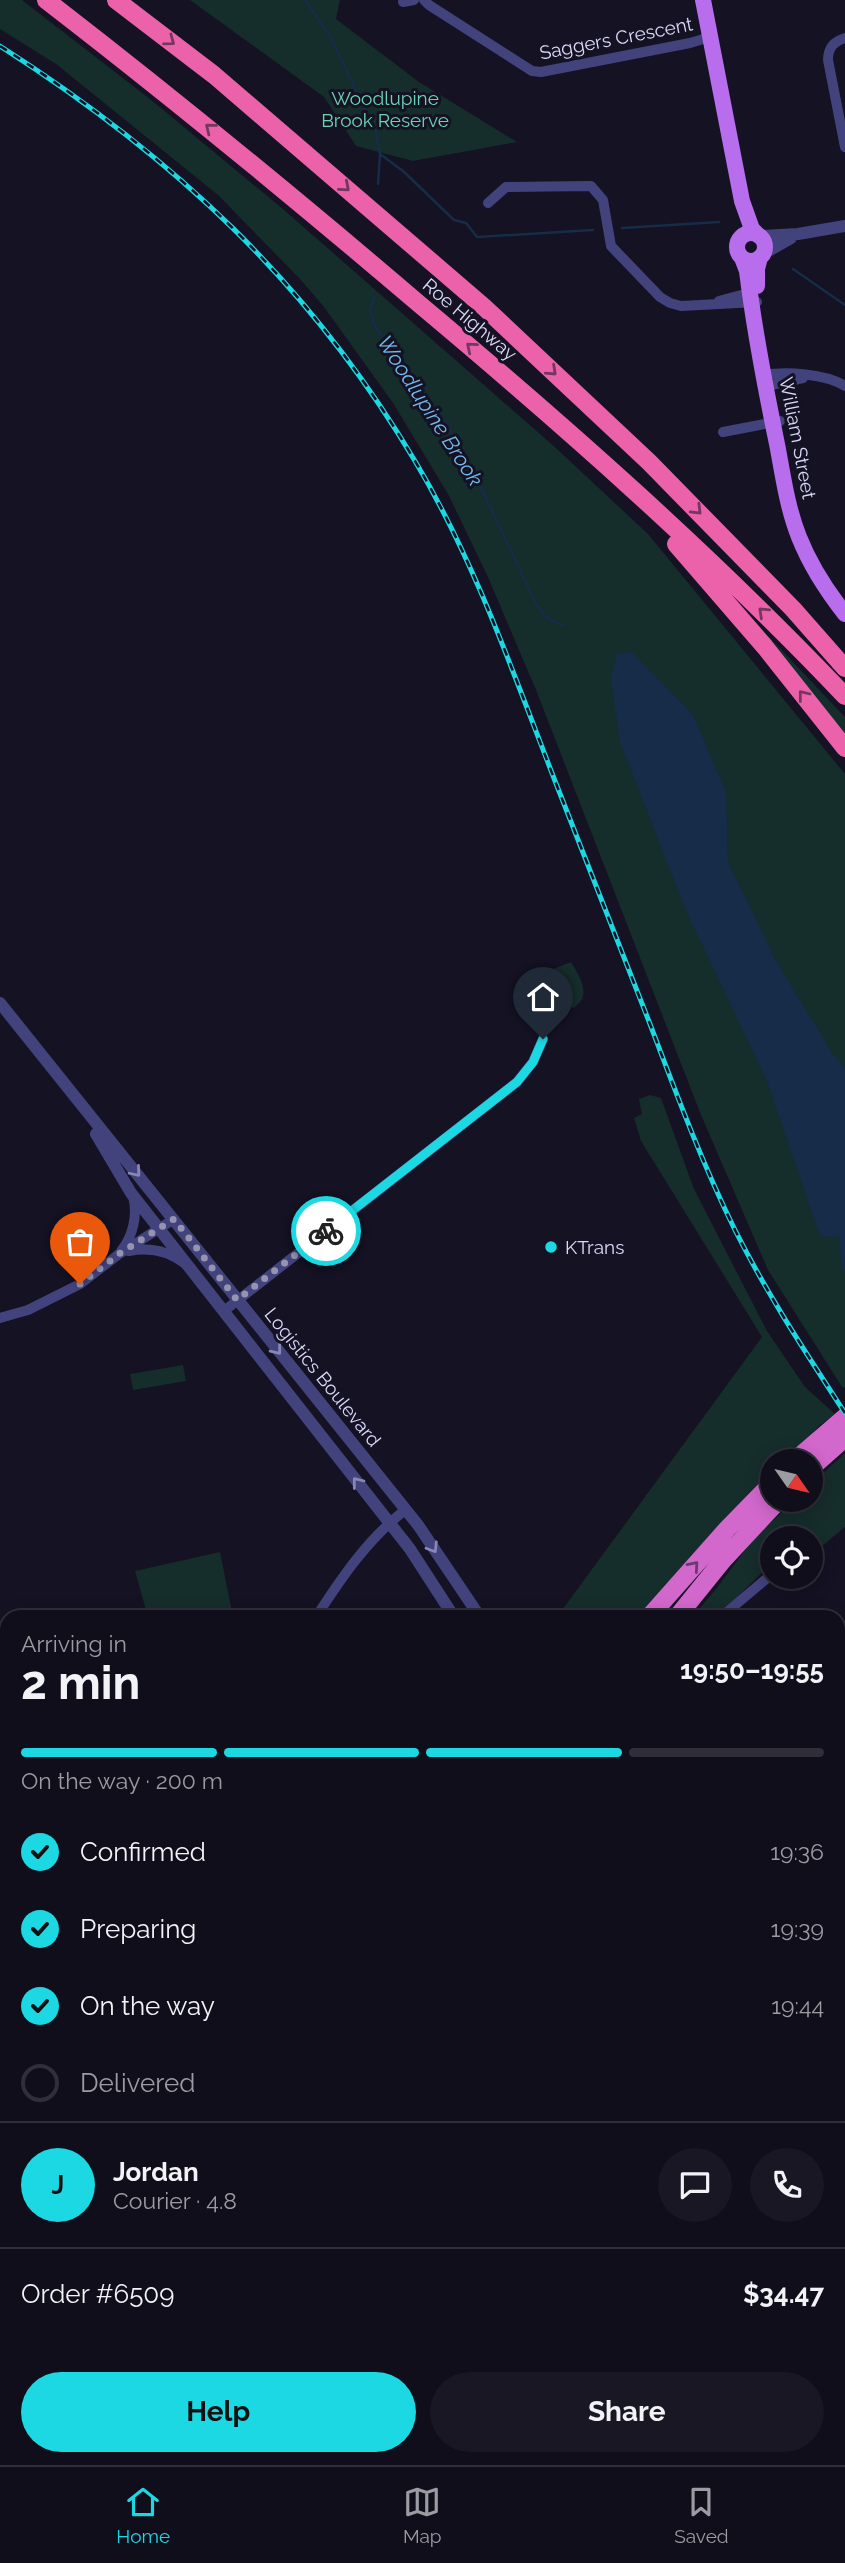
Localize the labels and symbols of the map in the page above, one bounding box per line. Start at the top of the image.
street label: Saggers Crescent [537,12,695,64]
one-way arrow [162,33,175,46]
park label: Woodlupine Brook Reserve [321,87,449,131]
one-way arrow [205,124,217,137]
one-way arrow [336,179,349,191]
street label: Roe Highway [419,273,521,365]
water label: Woodlupine Brook [372,331,488,491]
one-way arrow [466,343,479,356]
one-way arrow [544,362,557,375]
street label: William Street [775,375,821,501]
one-way arrow [689,502,702,515]
one-way arrow [758,608,771,621]
one-way arrow [798,690,811,702]
pin [513,967,573,1039]
one-way arrow [128,1163,140,1176]
courier [291,1196,361,1266]
pin [50,1212,110,1284]
place label: KTrans [565,1236,624,1258]
marker: KTrans [543,1239,559,1255]
street label: Logistics Boulevard [260,1303,386,1451]
one-way arrow [269,1343,282,1355]
north arrow [760,1449,822,1512]
one-way arrow [353,1477,366,1490]
one-way arrow [425,1540,438,1553]
one-way arrow [686,1561,698,1574]

